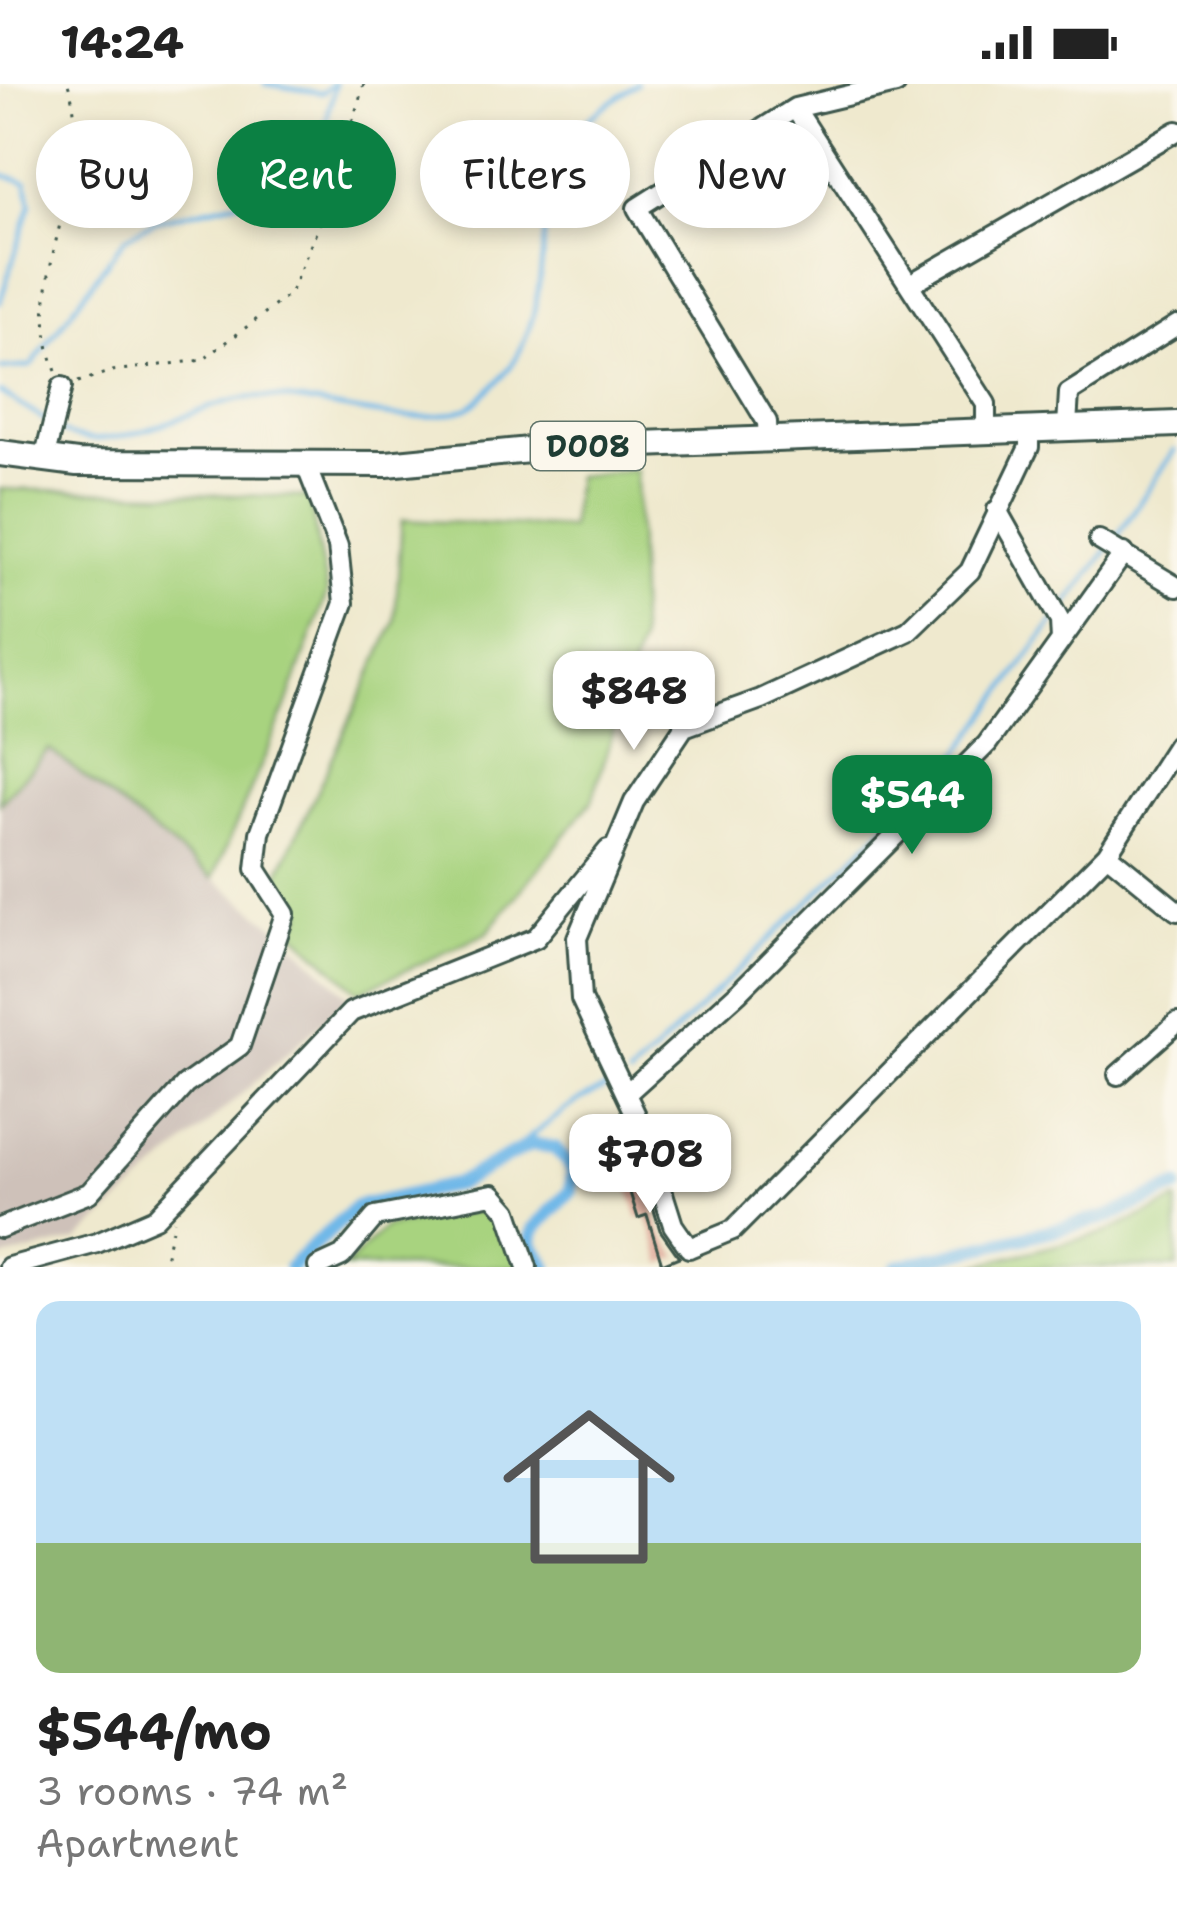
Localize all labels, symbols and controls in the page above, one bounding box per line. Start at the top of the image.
text: 14:24 [60,12,184,72]
chip: Buy [36,120,193,228]
chip: Rent [217,120,396,228]
chip: Filters [420,120,630,228]
chip: New [654,120,829,228]
road number: D008 [531,422,645,470]
pin: $848 [563,651,705,753]
text: $848 [580,664,688,716]
pin: $544 [841,755,983,857]
text: $544 [859,768,965,820]
pin: $708 [579,1114,721,1216]
text: $708 [596,1127,704,1179]
icon: home [481,1379,697,1595]
text: $544/mo [36,1697,272,1765]
text: 3 rooms · 74 m² [36,1765,348,1817]
text: Apartment [36,1817,239,1869]

